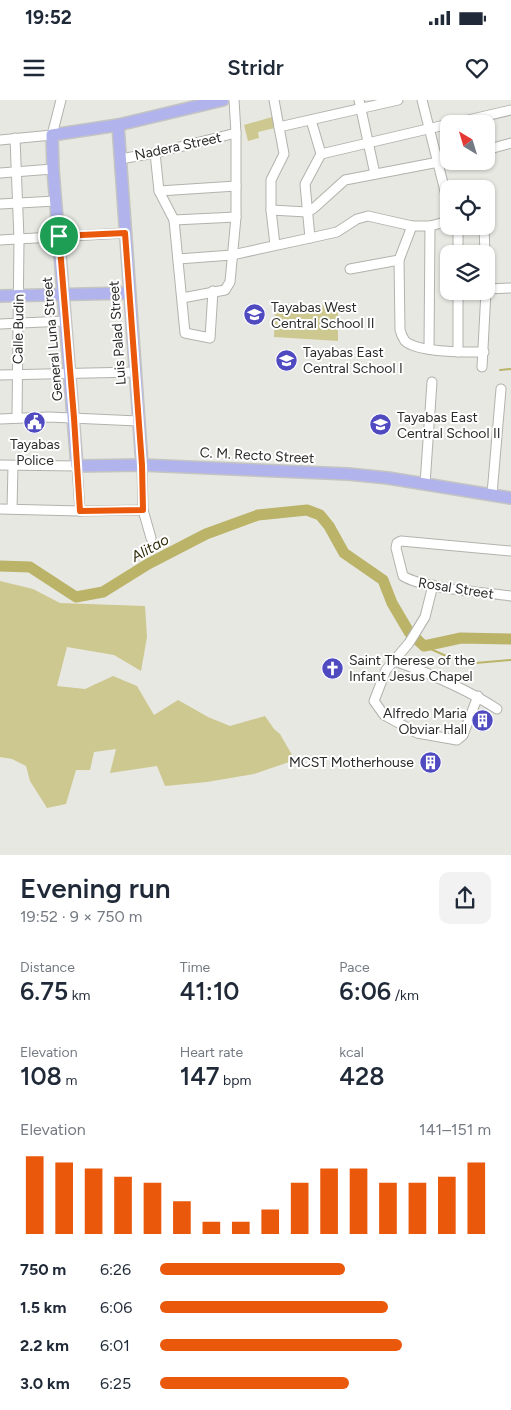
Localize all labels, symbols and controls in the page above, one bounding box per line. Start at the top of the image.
text: 19:52 [25,6,72,29]
icon: menu [20,54,48,82]
text: Stridr [227,54,284,81]
icon: heart [463,54,491,82]
north arrow [440,115,495,170]
map controls [440,115,495,300]
street label: Nadera Street [133,129,223,164]
button: locate [440,180,495,235]
pin [38,215,80,257]
icon: arrive [45,222,73,250]
button: layers [440,245,495,300]
street label: General Luna Street [39,276,66,402]
street label: Luis Palad Street [105,280,130,386]
street label: Calle Budin [9,294,28,364]
place label: Tayabas West Central School II [271,299,375,332]
school or university icon: Tayabas West Central School II [243,303,267,327]
place label: Tayabas East Central School I [303,344,403,377]
school or university icon: Tayabas East Central School I [275,348,299,372]
place label: Tayabas East Central School II [397,409,501,442]
public building icon: Tayabas Police [23,410,47,434]
school or university icon: Tayabas East Central School II [369,413,393,437]
place label: Tayabas Police [10,436,60,469]
street label: C. M. Recto Street [199,444,315,467]
water label: Alitao [127,530,172,566]
street label: Rosal Street [417,574,495,603]
place label: Saint Therese of the Infant Jesus Chapel [349,652,476,685]
church icon: Saint Therese of the Infant Jesus Chapel [321,656,345,680]
place label: Alfredo Maria Obviar Hall [383,705,467,738]
building icon: Alfredo Maria Obviar Hall [471,709,495,733]
building icon: MCST Motherhouse [418,750,442,774]
place label: MCST Motherhouse [289,754,414,771]
text: Evening run [20,871,171,905]
button: share [439,872,491,924]
text: 19:52 · 9 × 750 m [20,907,142,926]
text: Distance [20,959,75,976]
text: Time [180,959,210,976]
text: Pace [339,959,370,976]
text: 6.75 [20,976,68,1006]
text: 41:10 [180,976,239,1006]
text: 6:06 [339,976,391,1006]
text: km [68,987,90,1004]
text: /km [391,987,419,1004]
text: Elevation [20,1044,78,1061]
text: Heart rate [180,1044,243,1061]
text: kcal [339,1044,364,1061]
text: 108 [20,1061,62,1091]
text: 147 [180,1061,220,1091]
text: 428 [339,1061,385,1091]
text: m [62,1072,77,1089]
text: bpm [220,1072,251,1089]
text: Elevation [20,1120,86,1139]
text: 141–151 m [419,1120,491,1139]
text: 750 m [20,1260,66,1279]
text: 6:26 [100,1260,131,1279]
text: 1.5 km [20,1298,66,1317]
text: 6:06 [100,1298,132,1317]
text: 2.2 km [20,1336,69,1355]
text: 6:01 [100,1336,130,1355]
text: 3.0 km [20,1374,70,1393]
text: 6:25 [100,1374,131,1393]

